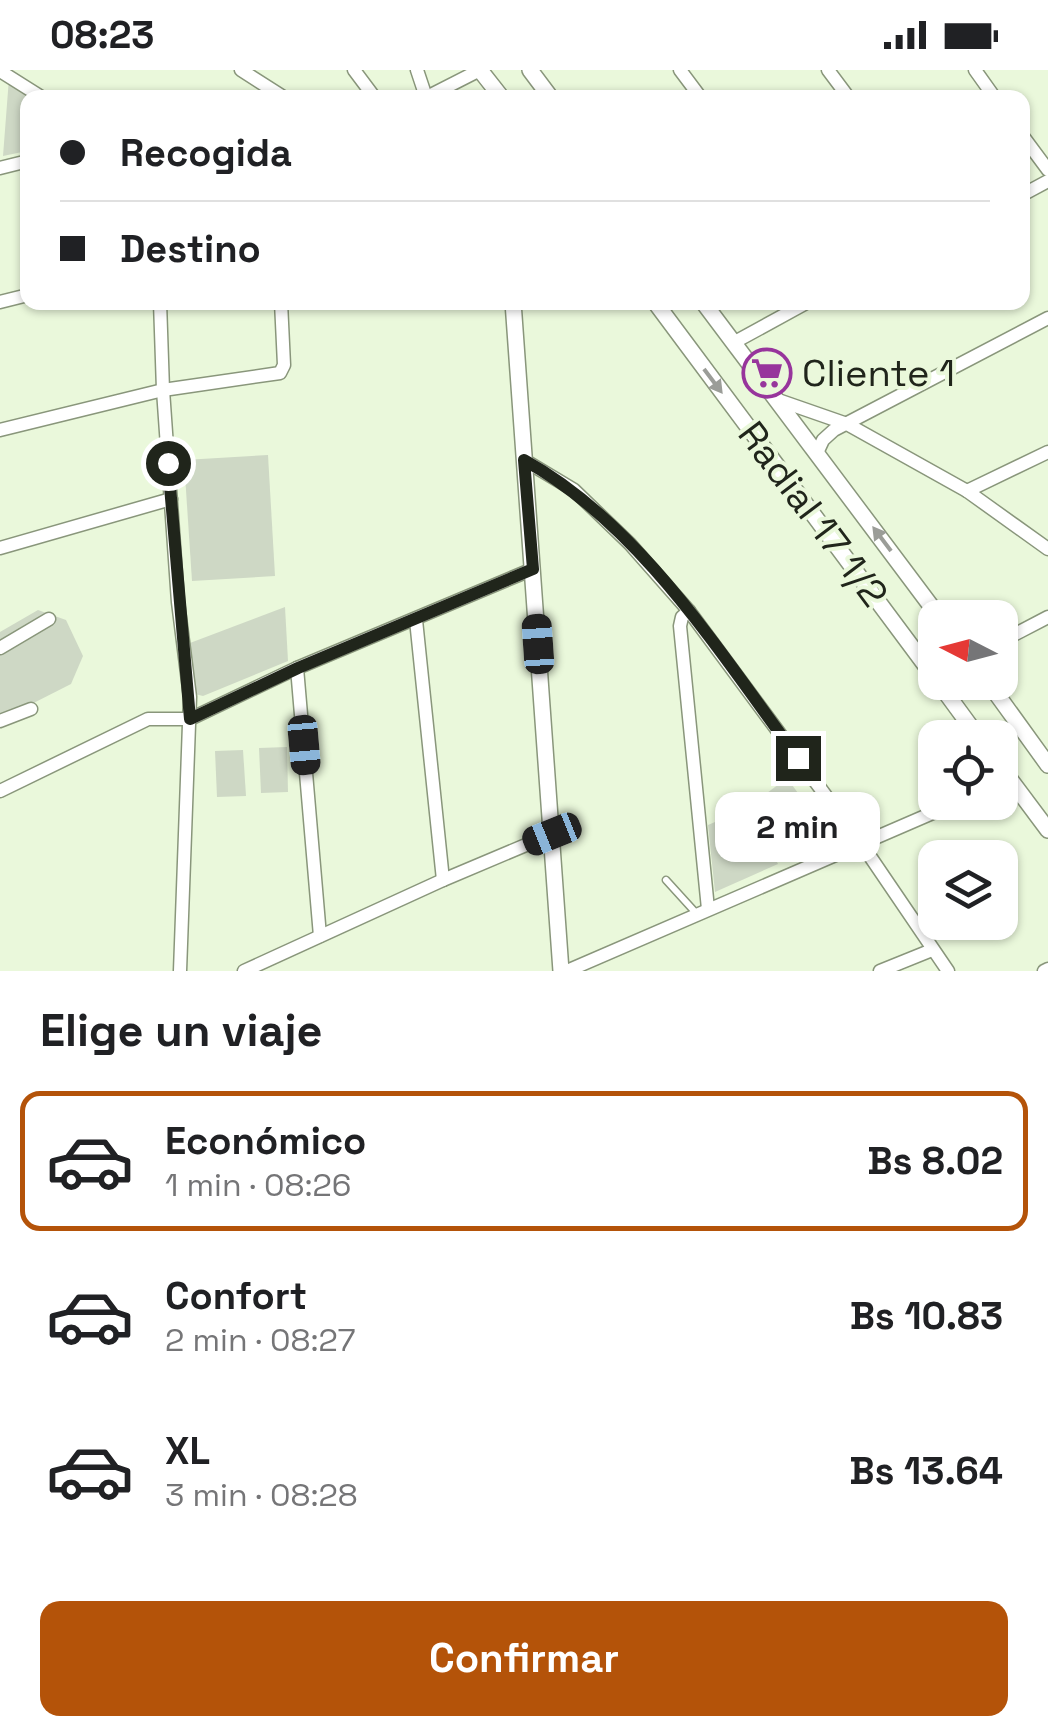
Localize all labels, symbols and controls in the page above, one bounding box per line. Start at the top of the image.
text: 08:23 [50,11,154,59]
text: Recogida [120,129,292,177]
text: Destino [120,225,261,273]
supermarket icon: Cliente 1 [741,347,793,399]
place label: Cliente 1 [802,349,955,397]
one-way arrow [703,368,723,394]
street label: Radial 17 1/2 [728,412,898,616]
route start [146,441,191,486]
one-way arrow [872,526,892,552]
north arrow [918,600,1018,700]
map controls [918,600,1018,940]
car [521,613,555,675]
car [286,714,322,776]
button: locate [918,720,1018,820]
route end [776,736,821,781]
callout: 2 min [716,793,880,863]
text: 2 min [756,807,839,847]
car [519,809,585,859]
button: layers [918,840,1018,940]
text: Elige un viaje [40,1002,323,1059]
icon: car [45,1116,135,1206]
text: Económico [165,1117,366,1165]
text: Bs 8.02 [867,1137,1003,1185]
text: 1 min · 08:26 [165,1165,351,1205]
icon: car [45,1271,135,1361]
text: Confort [165,1272,307,1320]
text: Bs 10.83 [850,1292,1003,1340]
text: 2 min · 08:27 [165,1320,356,1360]
icon: car [45,1426,135,1516]
text: XL [165,1427,210,1475]
text: Bs 13.64 [849,1447,1003,1495]
text: 3 min · 08:28 [165,1475,358,1515]
button: Confirmar [40,1601,1008,1716]

